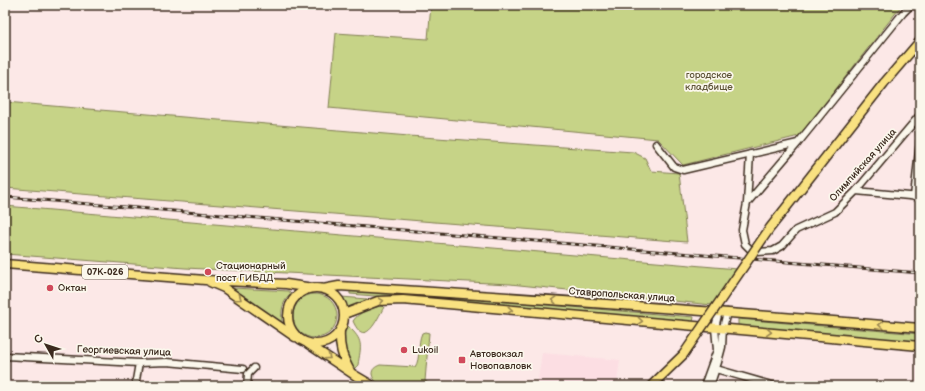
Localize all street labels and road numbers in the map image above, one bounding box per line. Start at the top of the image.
street label: Олимпийская улица [827,126,899,204]
road number: 07К-026 [82,265,128,279]
street label: Ставропольская улица [568,285,676,305]
street label: Георгиевская улица [77,343,171,359]

